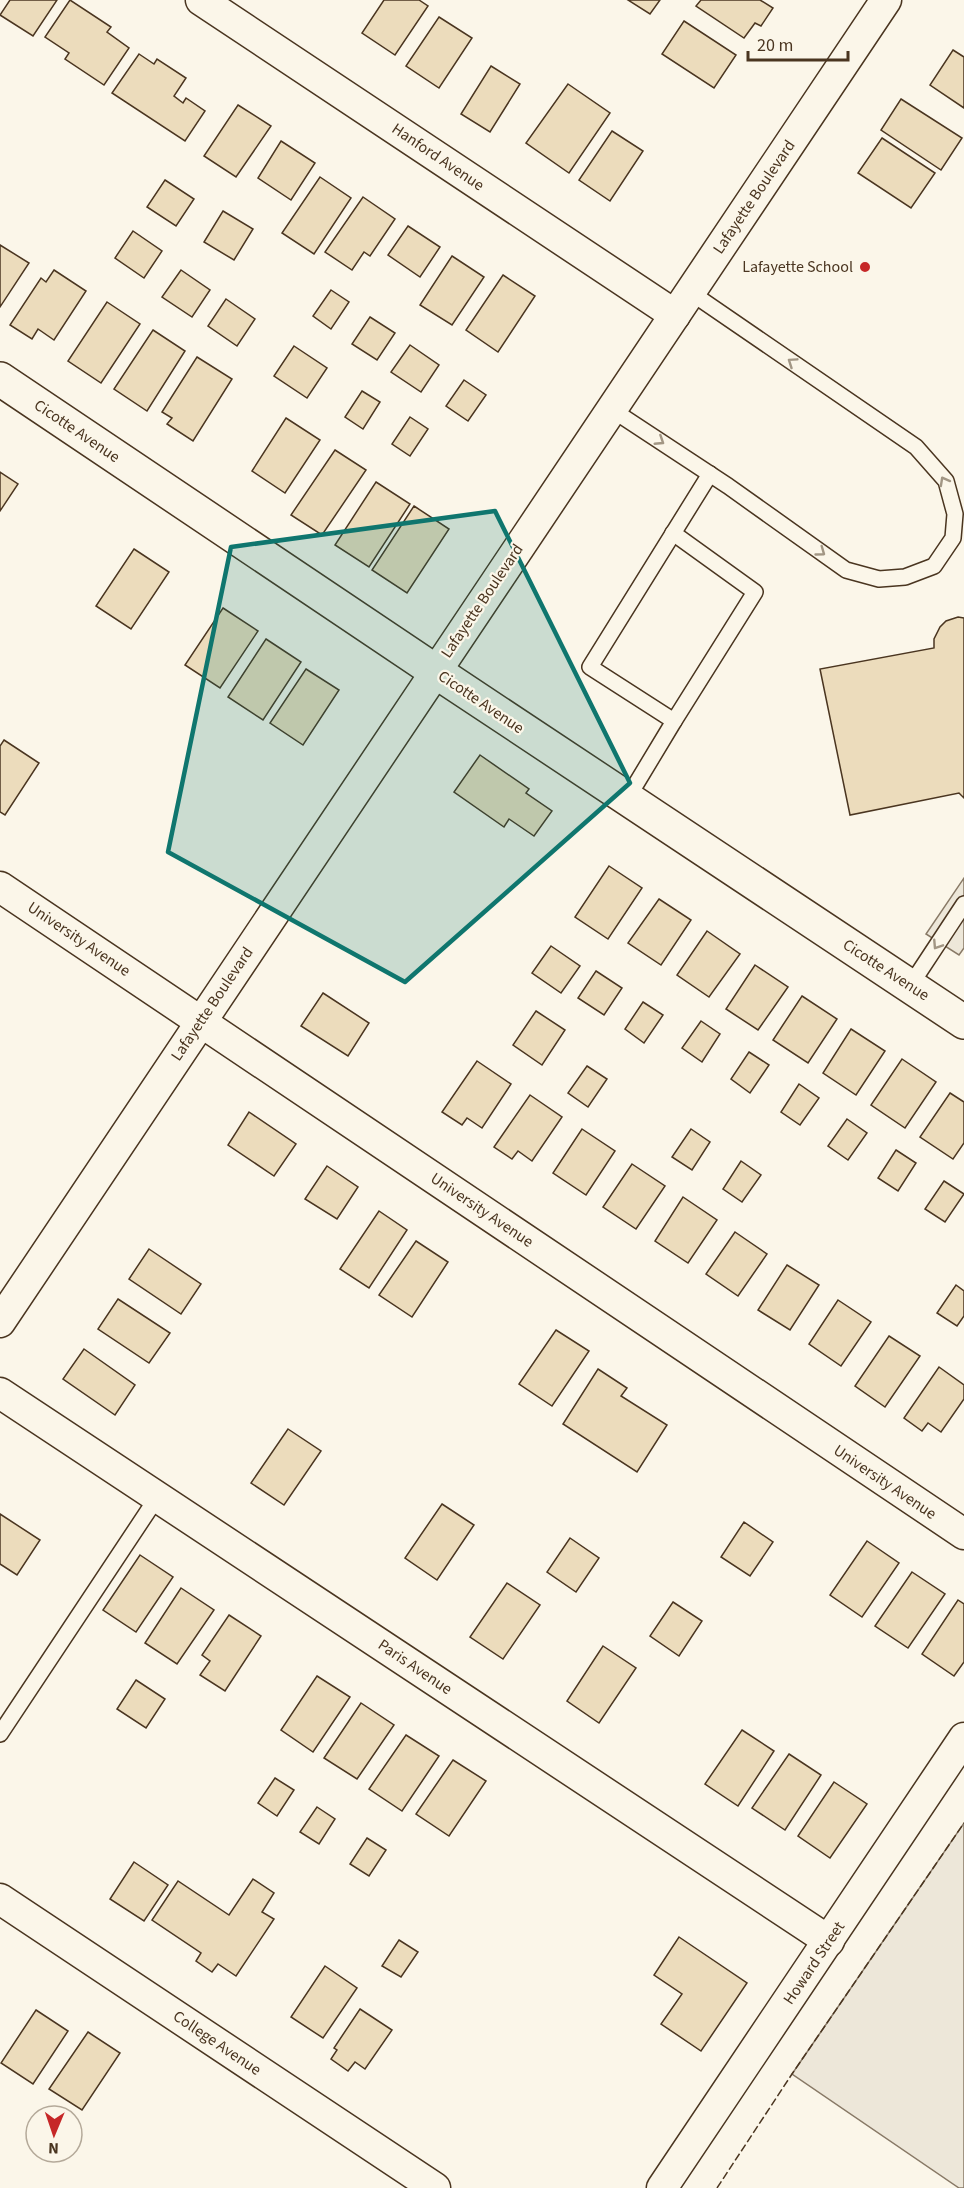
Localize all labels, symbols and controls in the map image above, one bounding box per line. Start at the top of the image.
scale bar [748,24,848,62]
text: 20 m [757,33,793,58]
street label: Hanford Avenue [387,118,489,196]
street label: Lafayette Boulevard [708,136,800,258]
place label: Lafayette School [742,256,853,278]
marker: Lafayette School [858,260,872,274]
one-way arrow [788,358,799,369]
street label: Cicotte Avenue [30,394,124,468]
one-way arrow [654,434,664,446]
one-way arrow [940,477,951,488]
street label: Lafayette Boulevard [436,540,528,662]
one-way arrow [814,544,825,555]
street label: Cicotte Avenue [434,665,528,739]
street label: University Avenue [23,896,135,982]
street label: Cicotte Avenue [838,934,934,1006]
one-way arrow [934,939,945,950]
street label: Lafayette Boulevard [166,943,258,1065]
street label: University Avenue [426,1167,538,1253]
street label: University Avenue [829,1439,941,1525]
street label: Paris Avenue [374,1634,456,1700]
street label: Howard Street [778,1917,850,2009]
street label: College Avenue [169,2005,265,2081]
north arrow [24,2104,84,2164]
text: N [48,2137,59,2159]

